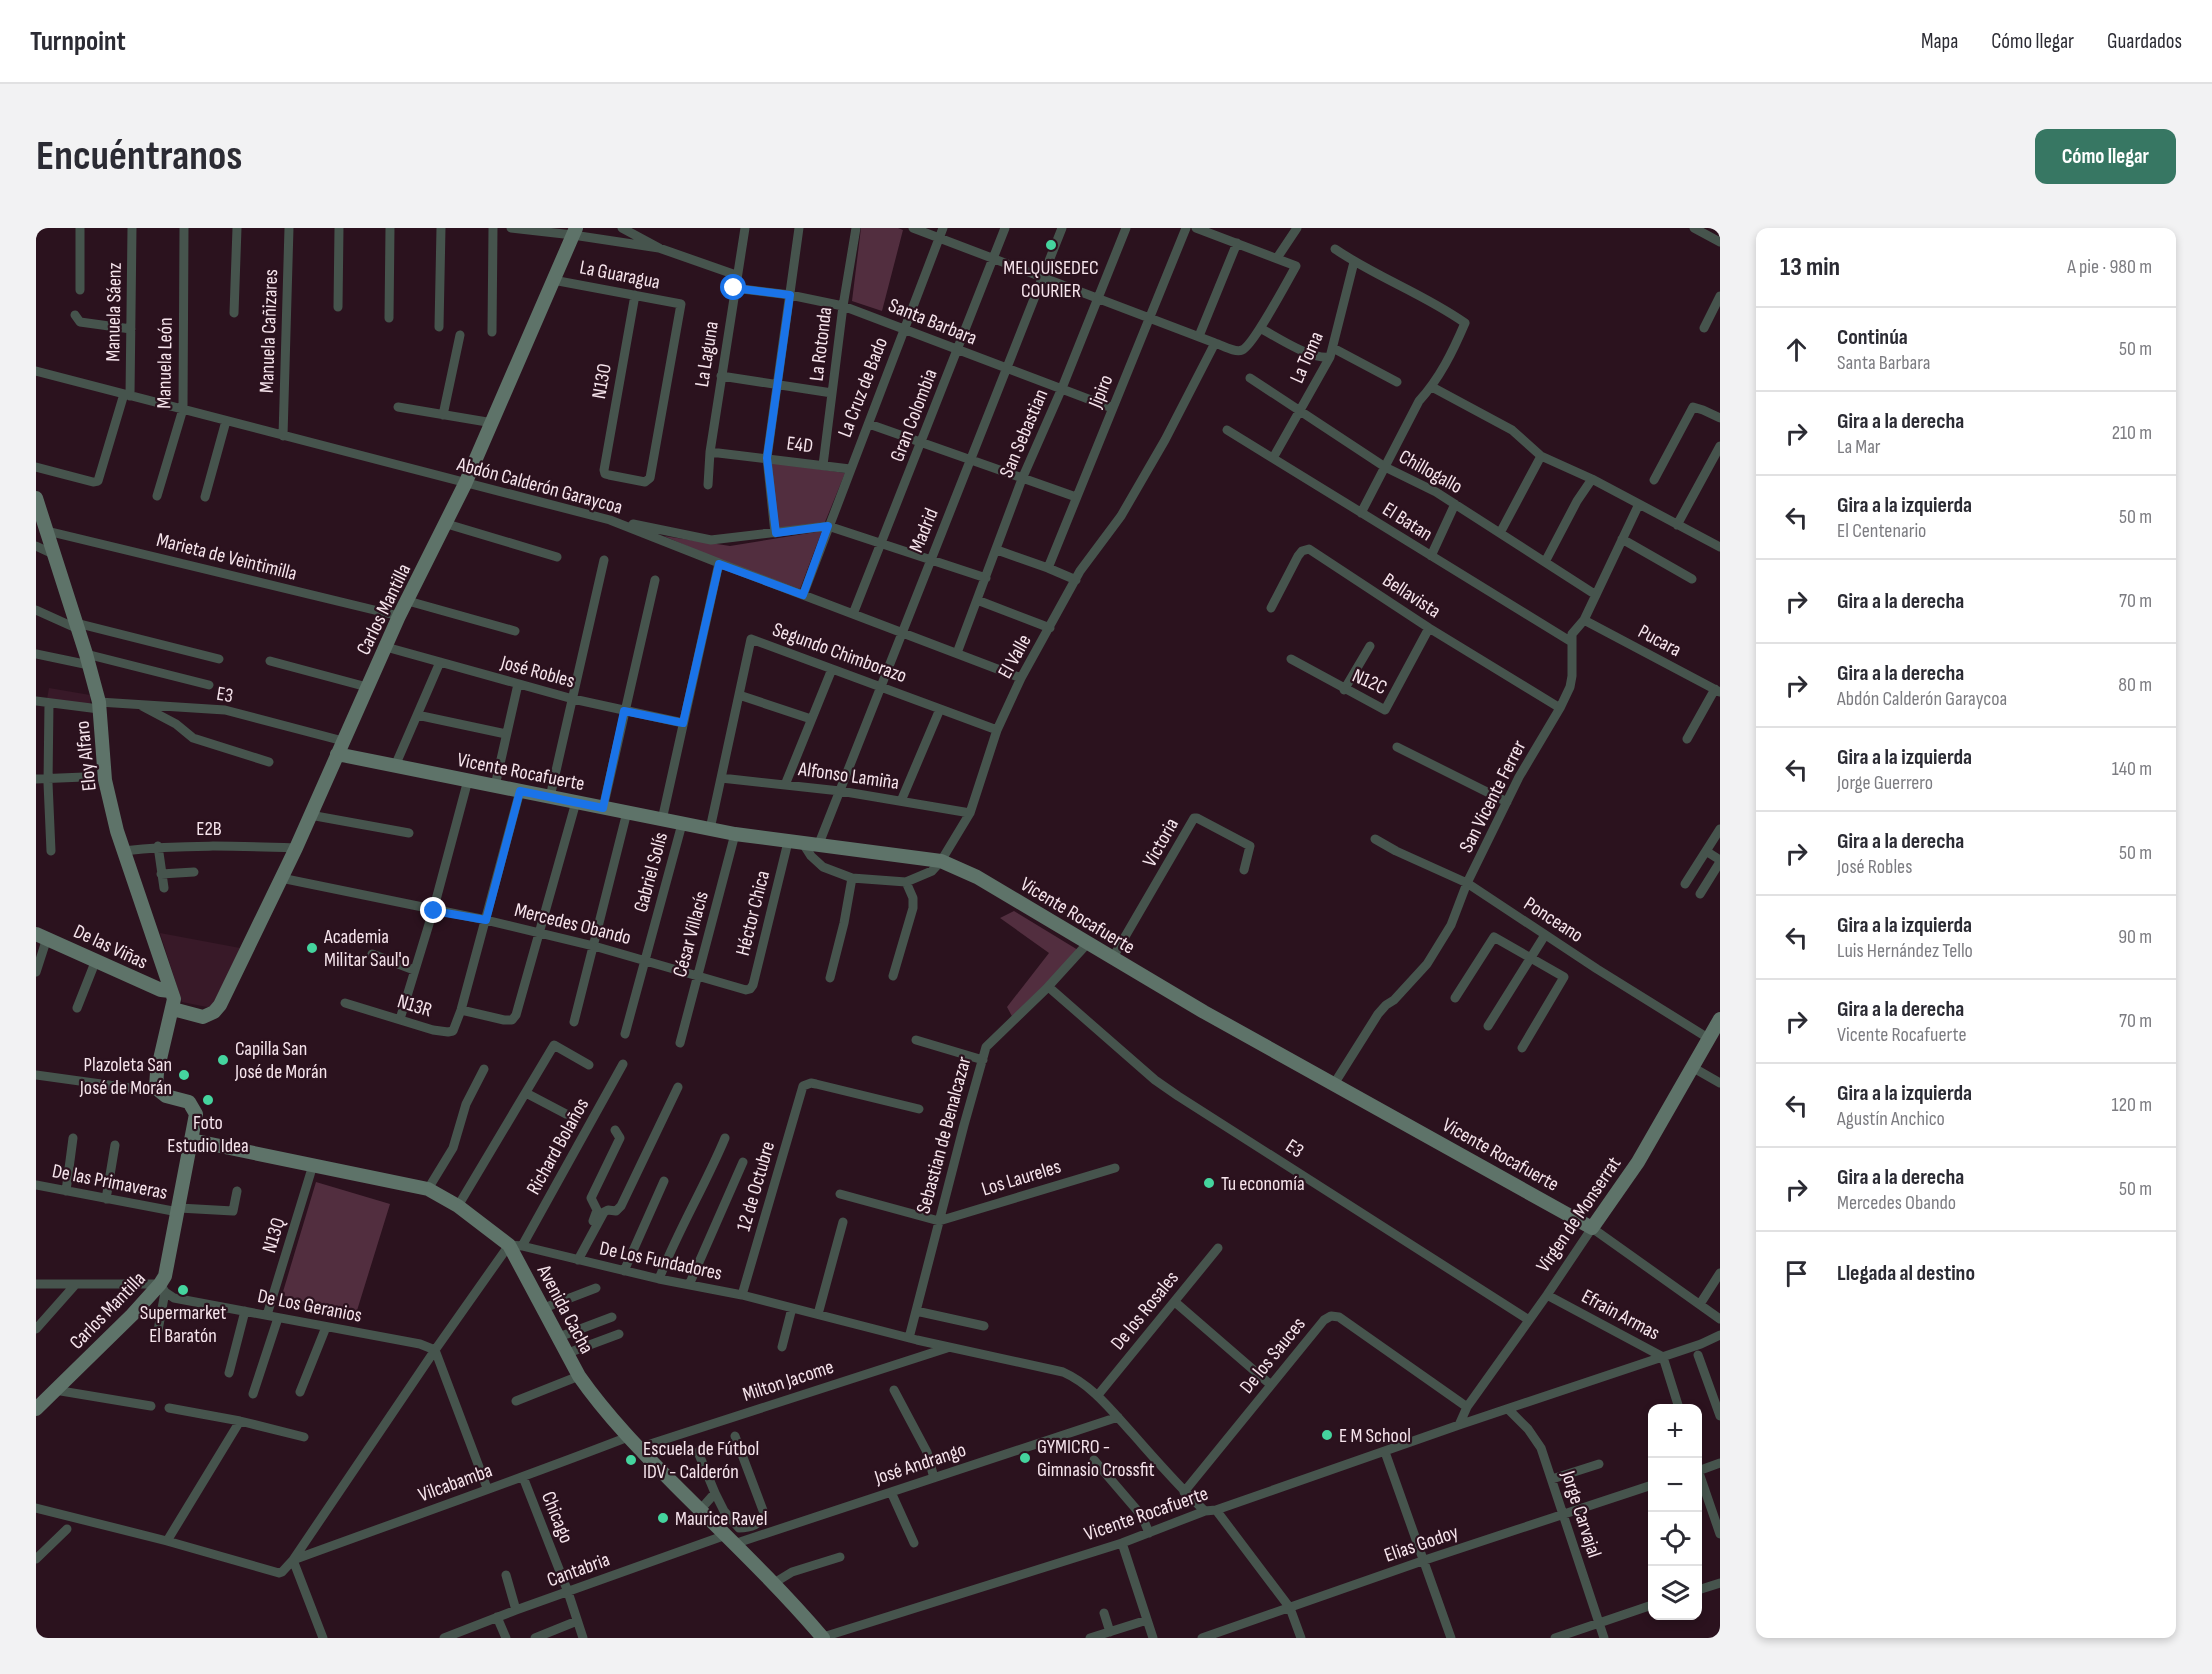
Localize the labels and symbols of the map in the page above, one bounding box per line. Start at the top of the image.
marker: MELQUISEDEC COURIER [1044,238,1058,252]
street label: La Guaragua [578,255,662,295]
place label: MELQUISEDEC COURIER [1003,256,1099,303]
street label: Manuela Sáenz [101,262,127,362]
street label: Manuela Cañizares [255,269,283,393]
route start [720,274,746,300]
street label: Santa Barbara [885,293,980,351]
street label: La Rotonda [805,306,837,383]
street label: Manuela León [152,317,178,409]
street label: La Laguna [690,320,724,389]
street label: La Toma [1285,328,1329,387]
street label: La Cruz de Bado [833,334,893,441]
street label: N13O [587,362,617,401]
street label: Gran Colombia [885,366,943,465]
street label: Jipiro [1083,371,1118,412]
street label: San Sebastian [995,386,1053,481]
street label: E4D [785,431,814,459]
street label: Chillogallo [1395,445,1466,499]
street label: Abdón Calderón Garaycoa [453,452,625,520]
street label: El Batan [1378,497,1437,546]
street label: Madrid [904,505,944,556]
street label: Marieta de Veintimilla [154,528,299,586]
street label: Carlos Mantilla [352,560,416,659]
street label: Bellavista [1378,568,1445,623]
street label: Segundo Chimborazo [769,618,910,688]
street label: Pucara [1634,620,1685,662]
street label: El Valle [993,630,1037,683]
street label: José Robles [497,650,577,693]
street label: N12C [1349,664,1391,700]
street label: E3 [215,682,235,708]
street label: Eloy Alfaro [70,720,102,792]
street label: San Vicente Ferrer [1454,736,1532,857]
street label: Vicente Rocafuerte [455,748,587,796]
street label: Alfonso Lamiña [796,757,901,795]
street label: Victoria [1138,814,1184,871]
street label: E2B [196,817,222,841]
street label: Gabriel Solís [629,830,673,915]
street label: Héctor Chica [731,868,775,958]
street label: Vicente Rocafuerte [1016,872,1139,959]
street label: César Villacís [668,889,714,980]
street label: Ponceano [1519,892,1588,948]
route end [420,897,446,923]
street label: Mercedes Obando [512,898,633,950]
street label: De las Viñas [70,919,151,974]
place label: Academia Militar Saul'o [323,925,410,972]
marker: Academia Militar Saul'o [305,941,319,955]
street label: N13R [395,989,435,1023]
place label: Capilla San José de Morán [234,1037,327,1084]
place label: Plazoleta San José de Morán [79,1053,172,1100]
marker: Capilla San José de Morán [216,1053,230,1067]
street label: Sebastian de Benalcazar [911,1054,977,1216]
marker: Plazoleta San José de Morán [177,1068,191,1082]
marker: Foto Estudio Idea [201,1093,215,1107]
street label: Richard Bolaños [521,1094,594,1199]
place label: Foto Estudio Idea [167,1111,249,1158]
street label: Vicente Rocafuerte [1438,1113,1563,1197]
street label: E3 [1281,1134,1308,1163]
street label: 12 de Octubre [732,1139,780,1234]
street label: Virgen de Monserrat [1531,1152,1626,1277]
street label: Los Laureles [979,1155,1064,1201]
street label: De las Primaveras [50,1159,170,1205]
place label: Tu economía [1221,1172,1305,1196]
marker: Tu economía [1202,1176,1216,1190]
street label: N13Q [257,1215,291,1256]
street label: De Los Fundadores [597,1236,724,1286]
street label: Avenida Cacha [531,1260,598,1358]
street label: De los Rosales [1106,1266,1184,1355]
street label: Carlos Mantilla [65,1267,151,1354]
marker: Supermarket El Baratón [176,1283,190,1297]
street label: De Los Geranios [256,1284,364,1328]
street label: Efrain Armas [1577,1284,1664,1345]
place label: Supermarket El Baratón [140,1301,226,1348]
street label: De los Sauces [1235,1313,1311,1399]
street label: Milton Jacome [740,1355,837,1407]
place label: E M School [1339,1424,1411,1448]
marker: E M School [1320,1428,1334,1442]
place label: GYMICRO - Gimnasio Crossfit [1037,1435,1155,1482]
place label: Escuela de Fútbol IDV - Calderón [643,1437,759,1484]
street label: José Andrango [871,1438,969,1490]
marker: GYMICRO - Gimnasio Crossfit [1018,1451,1032,1465]
marker: Escuela de Fútbol IDV - Calderón [624,1453,638,1467]
street label: Vilcabamba [415,1459,495,1507]
street label: Jorge Carvajal [1555,1467,1606,1561]
street label: Vicente Rocafuerte [1081,1482,1211,1546]
street label: Chicago [536,1488,578,1547]
place label: Maurice Ravel [675,1507,767,1531]
marker: Maurice Ravel [656,1511,670,1525]
street label: Elias Godoy [1381,1520,1462,1568]
street label: Cantabria [544,1548,613,1592]

